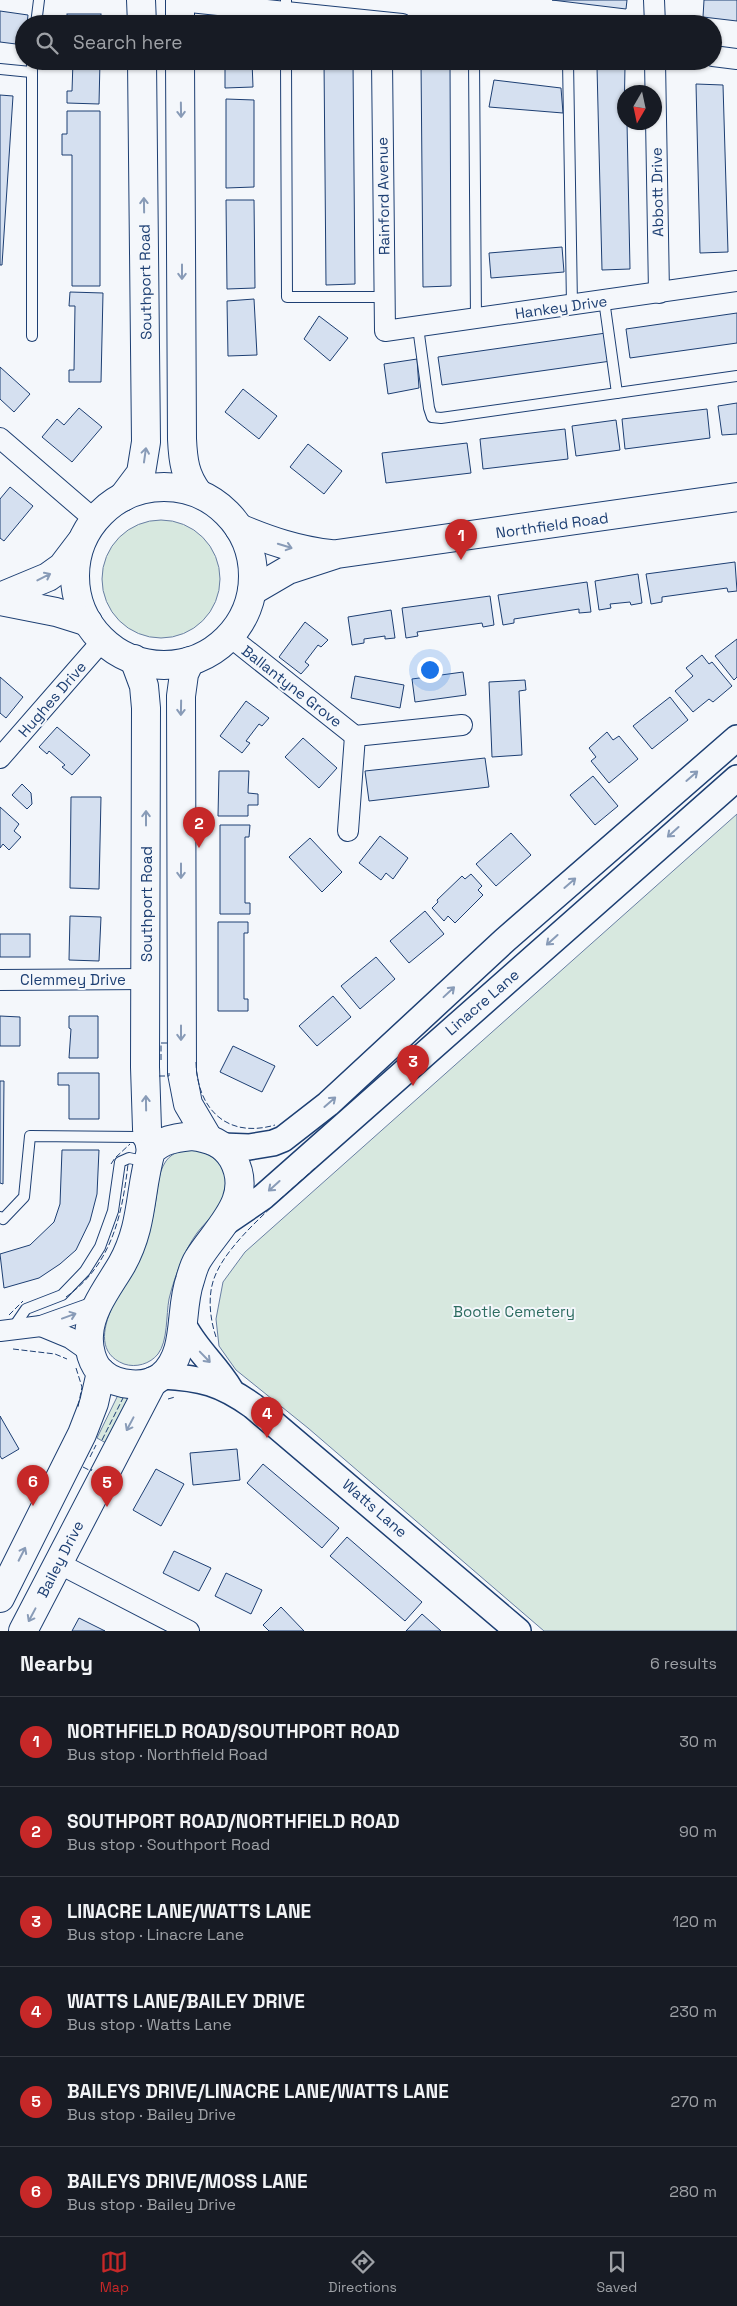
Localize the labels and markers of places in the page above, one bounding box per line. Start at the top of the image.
pin: 1 [445,519,477,560]
pin: 2 [183,807,215,848]
pin: 3 [397,1045,429,1086]
pin: 4 [251,1397,283,1438]
pin: 6 [17,1465,49,1506]
pin: 5 [91,1466,123,1507]

